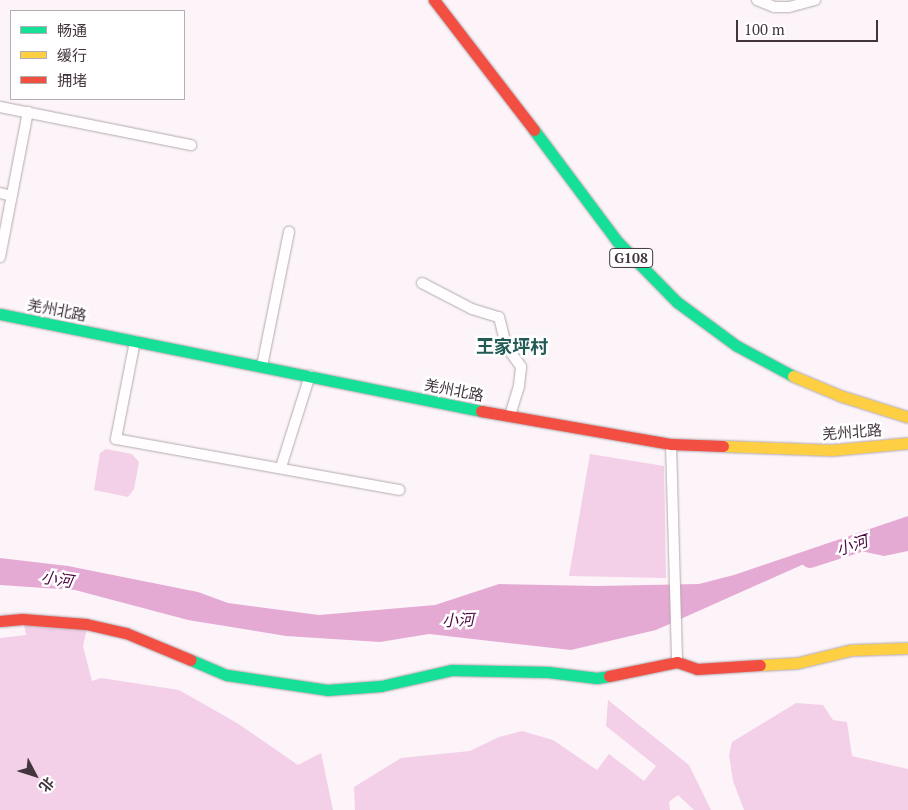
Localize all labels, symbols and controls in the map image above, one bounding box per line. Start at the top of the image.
legend [10,10,185,100]
scale bar [738,10,880,42]
text: 100 m [744,19,785,39]
text: 畅通 [57,20,87,40]
text: 缓行 [57,45,87,65]
text: 拥堵 [57,70,87,90]
road number: G108 [608,247,654,270]
street label: 羌州北路 [26,295,88,325]
district label: 王家坪村 [476,335,548,357]
street label: 羌州北路 [423,375,485,405]
street label: 羌州北路 [821,421,883,443]
water label: 小河 [834,531,870,559]
water label: 小河 [40,567,74,591]
water label: 小河 [442,610,474,630]
north arrow [10,750,60,800]
text: 北 [35,773,59,796]

